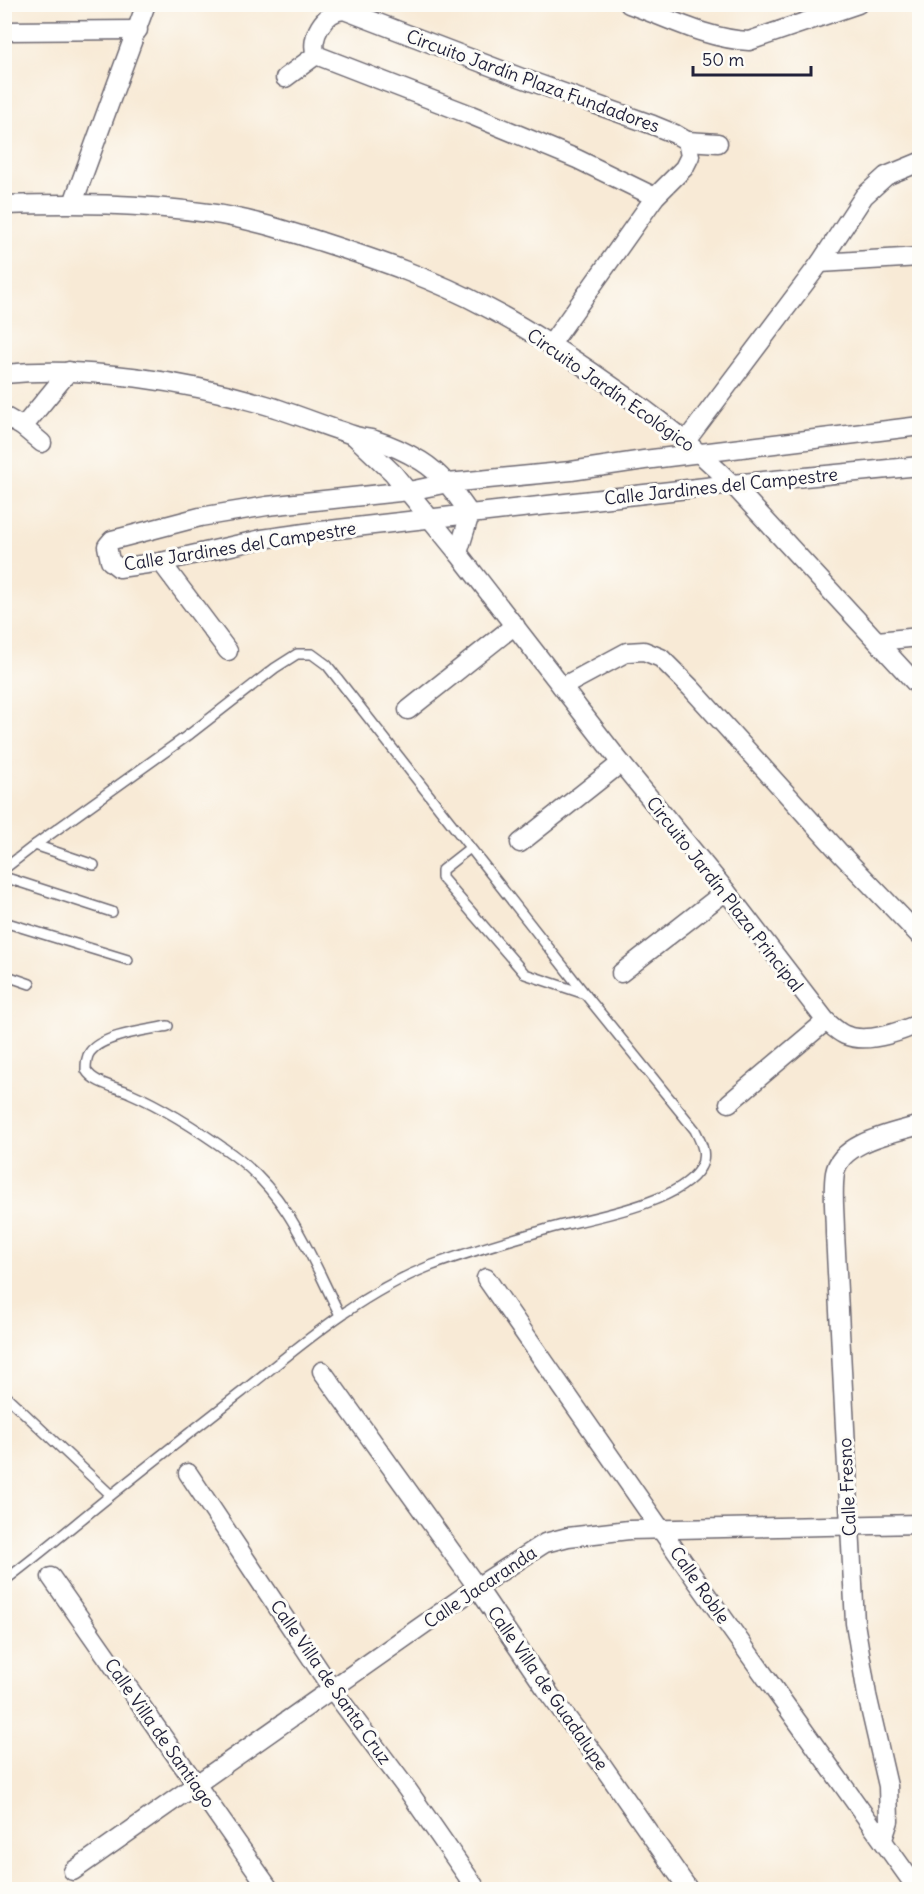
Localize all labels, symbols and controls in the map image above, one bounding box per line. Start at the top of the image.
street label: Circuito Jardín Plaza Fundadores [403,24,663,138]
scale bar [693,39,812,77]
text: 50 m [702,48,744,71]
street label: Circuito Jardín Ecológico [523,323,699,457]
street label: Calle Jardines del Campestre [603,462,839,510]
street label: Calle Jardines del Campestre [122,516,358,576]
street label: Circuito Jardín Plaza Principal [642,792,808,996]
street label: Calle Fresno [833,1437,861,1537]
street label: Calle Jacaranda [419,1541,541,1633]
street label: Calle Roble [665,1542,735,1628]
street label: Calle Villa de Santa Cruz [265,1595,397,1769]
street label: Calle Villa de Guadalupe [483,1601,613,1775]
street label: Calle Villa de Santiago [100,1654,220,1812]

